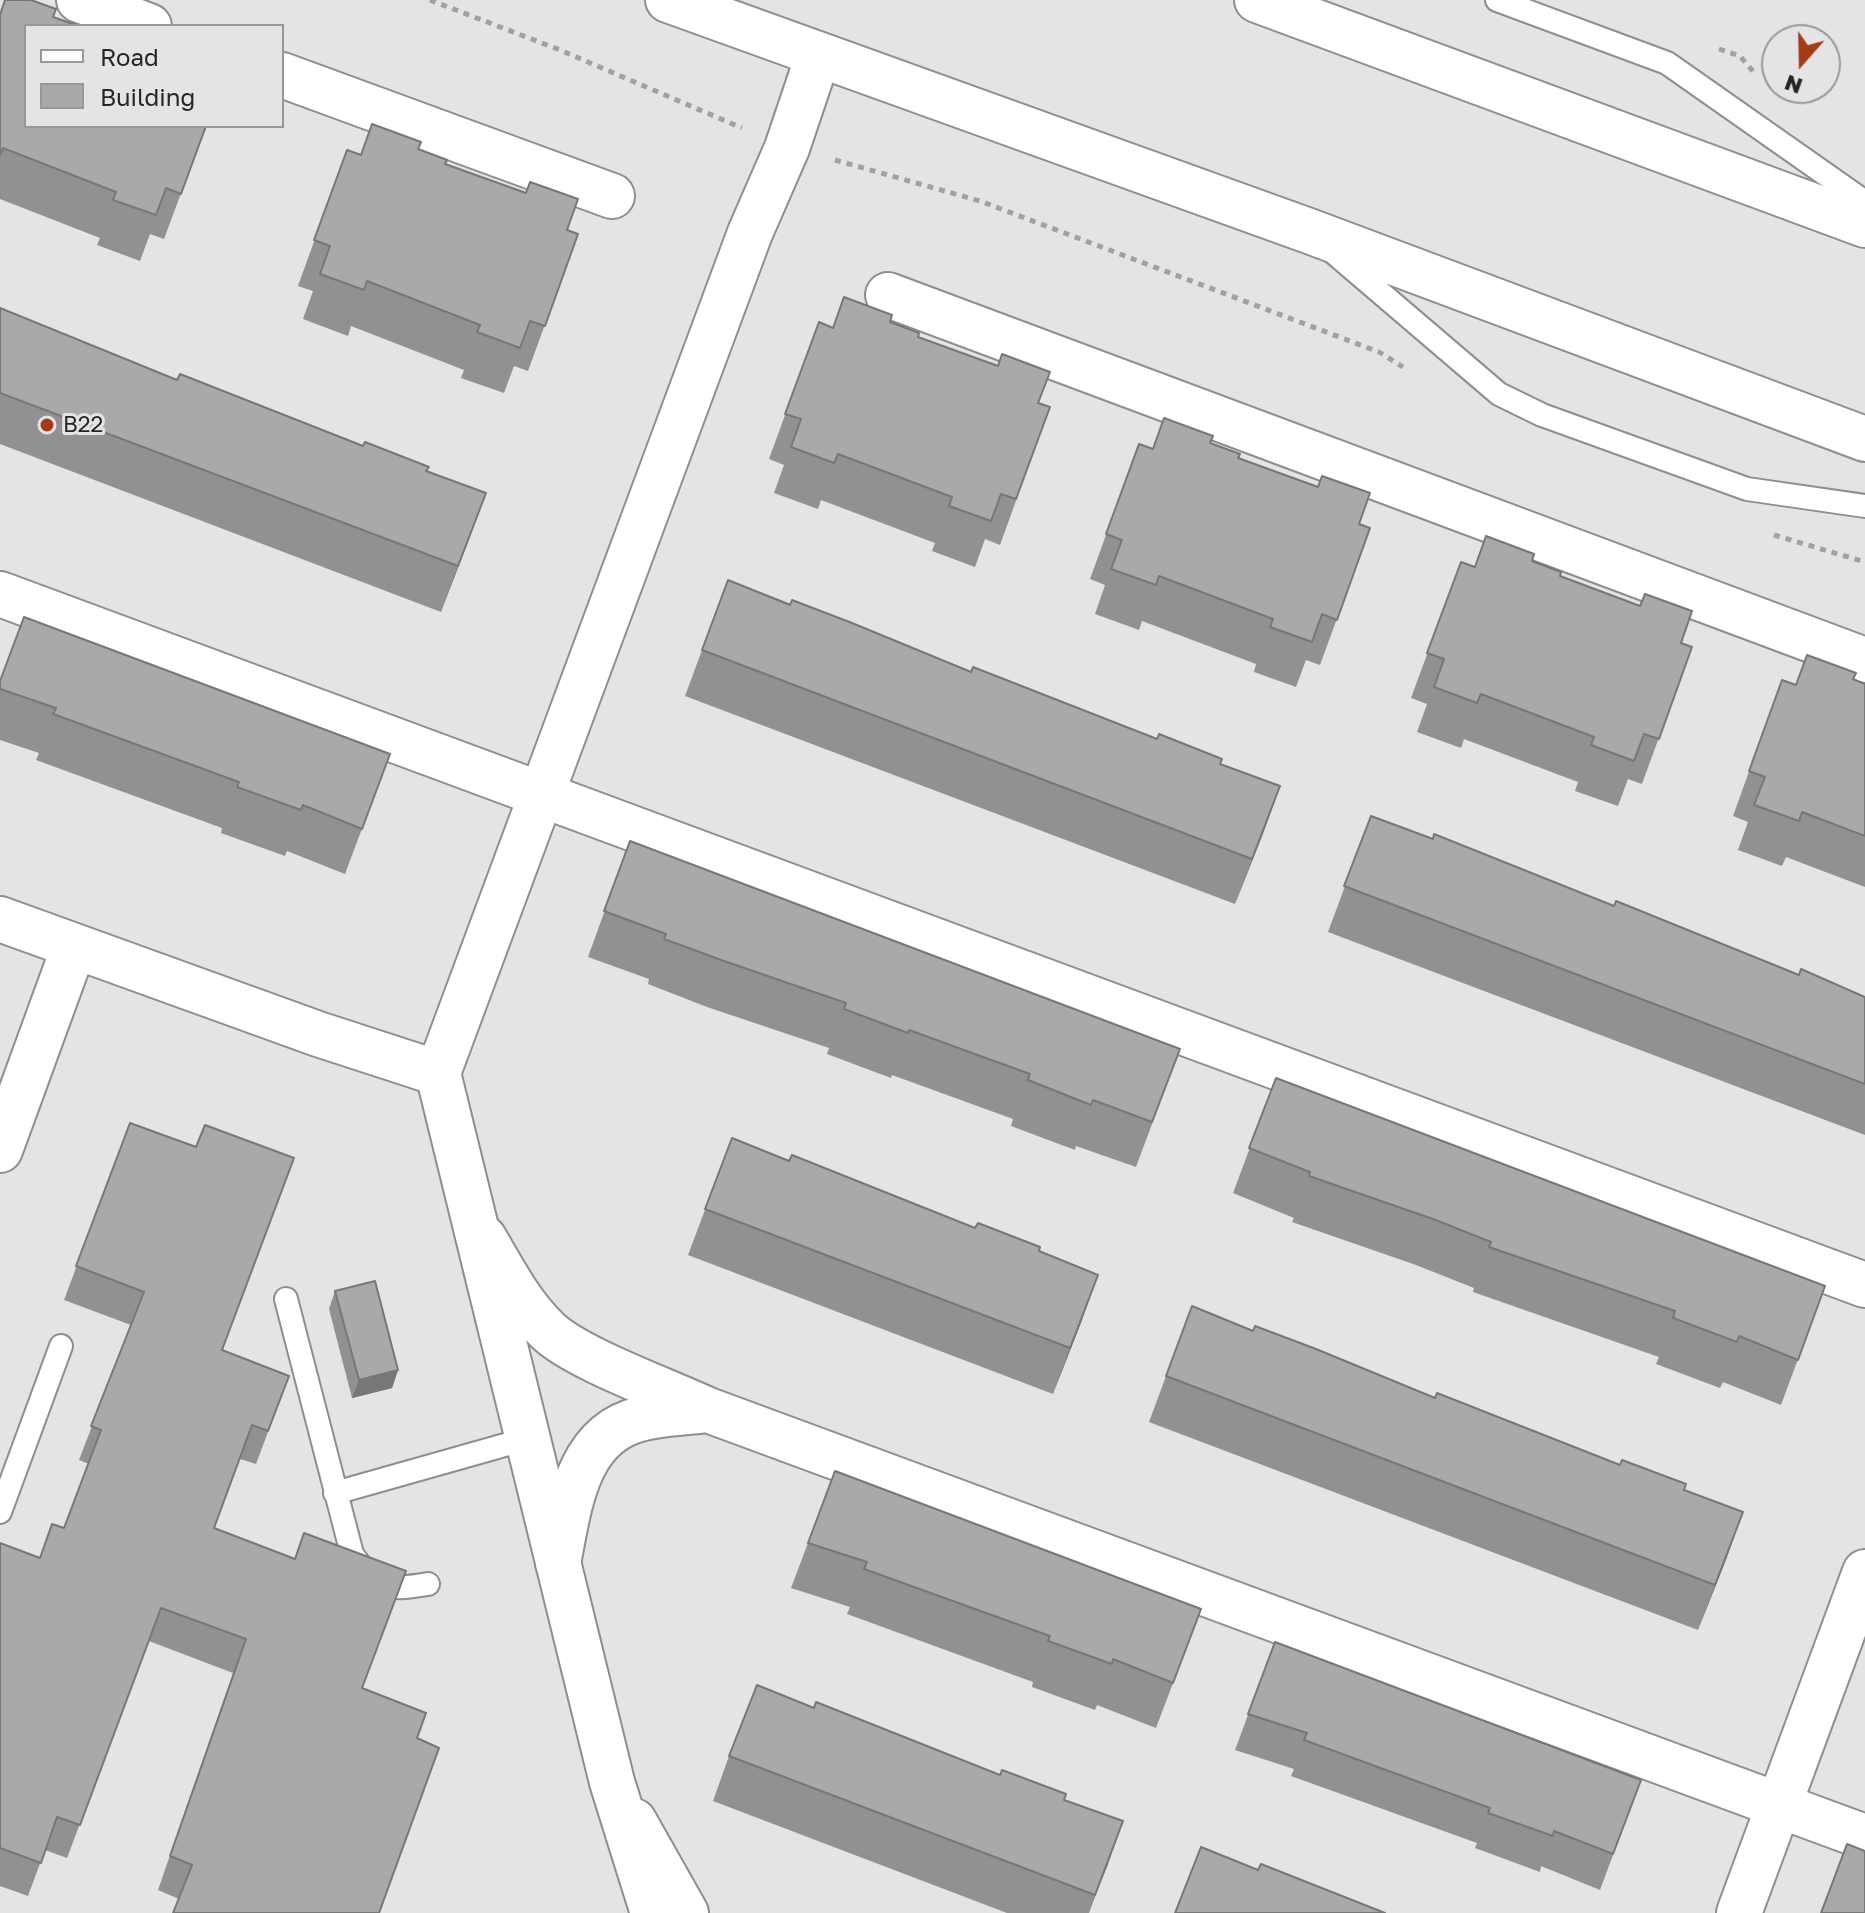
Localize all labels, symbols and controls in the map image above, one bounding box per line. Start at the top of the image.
legend [24,24,284,128]
north arrow [1761,24,1841,104]
text: Road [100,42,159,71]
text: N [1781,70,1806,101]
text: Building [100,82,195,111]
place label: B22 [63,412,103,438]
marker: B22 [38,416,56,434]

